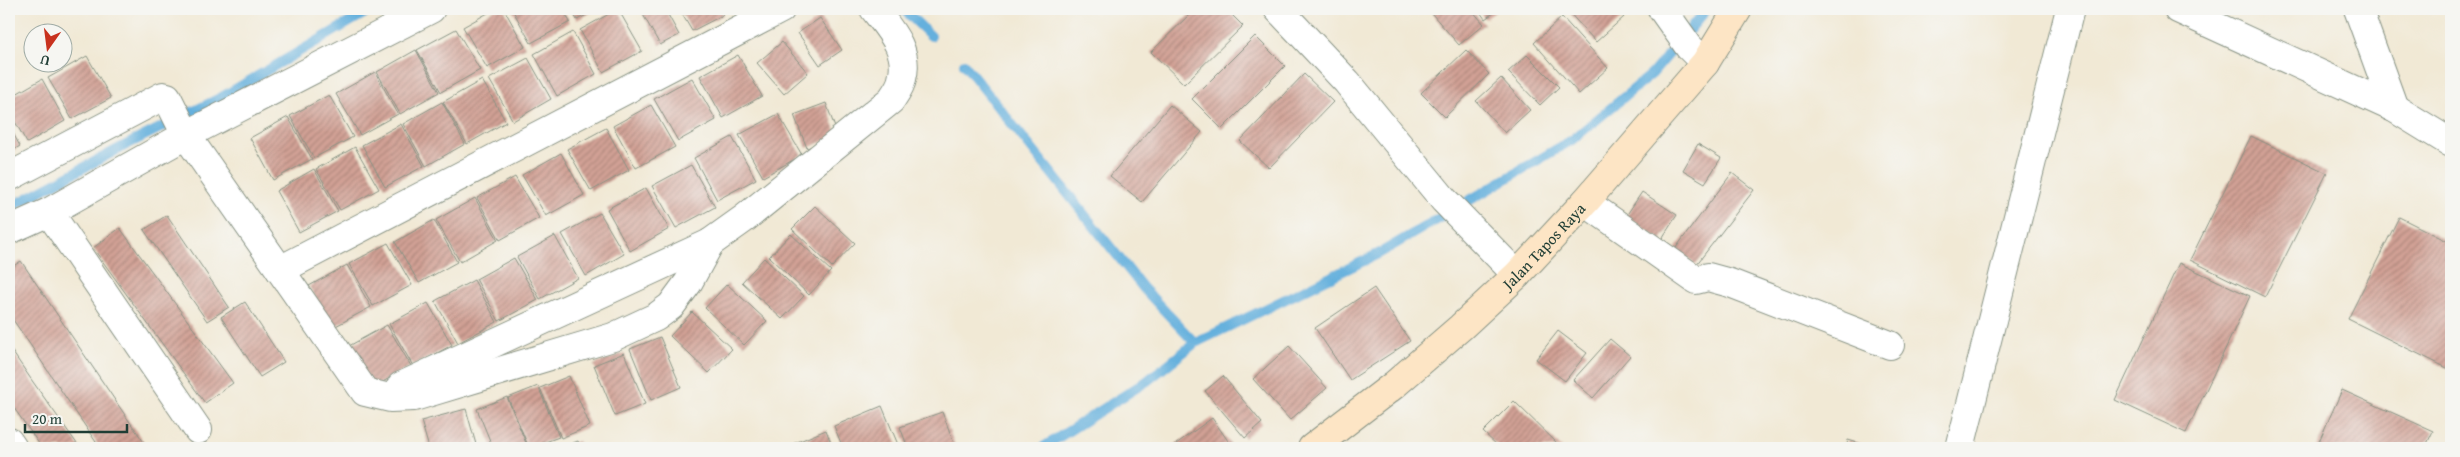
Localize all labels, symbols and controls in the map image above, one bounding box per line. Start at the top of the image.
north arrow [22,22,72,72]
text: U [37,50,52,71]
street label: Jalan Tapos Raya [1495,197,1591,296]
scale bar [25,402,128,434]
text: 20 m [32,408,63,429]

